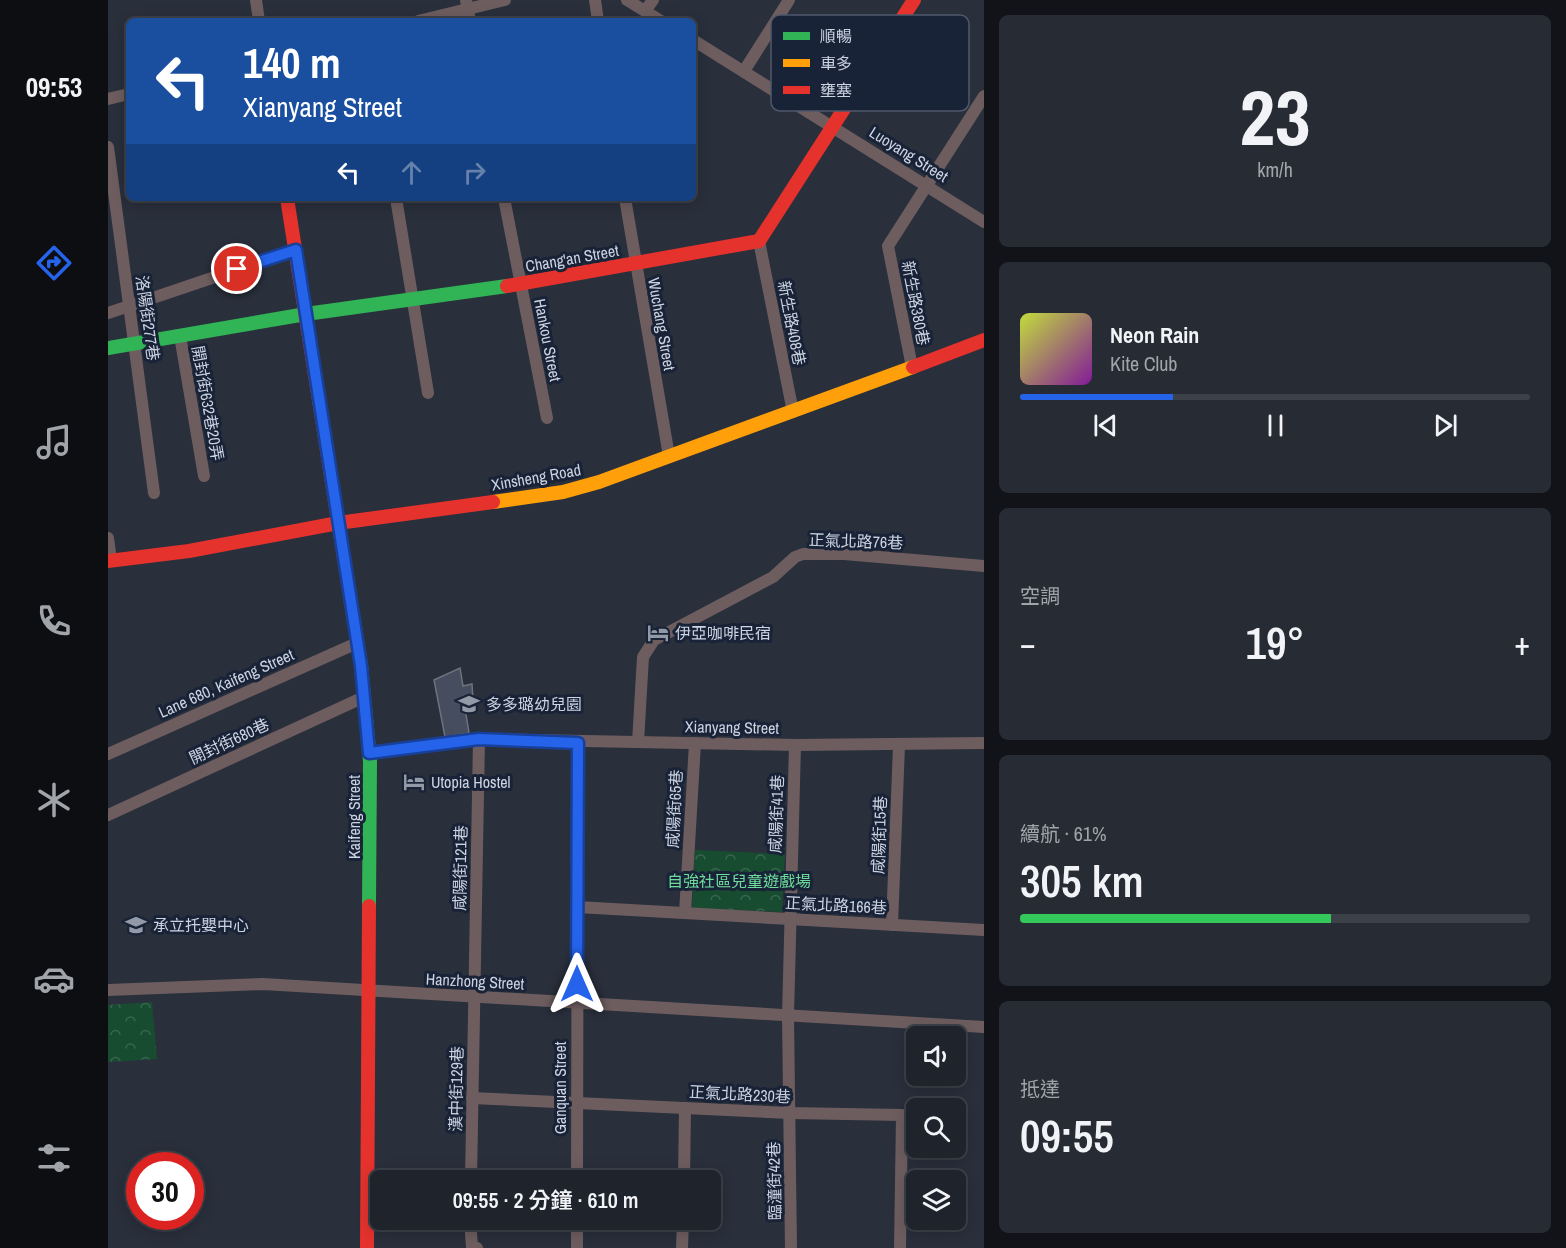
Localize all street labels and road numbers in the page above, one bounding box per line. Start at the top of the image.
street label: Luoyang Street [865,121,953,187]
street label: Chang'an Street [524,239,621,277]
street label: 新生路380巷 [897,259,935,347]
street label: 洛陽街277巷 [131,274,165,362]
street label: Wuchang Street [643,276,681,372]
street label: 新生路408巷 [773,279,811,367]
street label: Hankou Street [529,297,567,384]
street label: 開封街632巷20弄 [187,344,229,462]
street label: Xinsheng Road [490,458,582,496]
street label: 正氣北路76巷 [808,528,904,554]
street label: Lane 680, Kaifeng Street [155,643,297,723]
street label: 開封街680巷 [185,713,273,769]
street label: Xianyang Street [685,715,780,739]
street label: 咸陽街65巷 [661,769,687,849]
street label: 咸陽街41巷 [764,774,788,854]
street label: Kaifeng Street [343,775,365,859]
street label: 咸陽街15巷 [867,795,891,875]
street label: 咸陽街121巷 [448,825,472,911]
street label: 正氣北路166巷 [785,891,887,919]
street label: Hanzhong Street [425,967,525,995]
street label: Ganquan Street [549,1041,571,1134]
street label: 漢中街129巷 [444,1046,468,1132]
street label: 正氣北路230巷 [689,1080,791,1108]
street label: 臨潼街42巷 [762,1142,786,1220]

